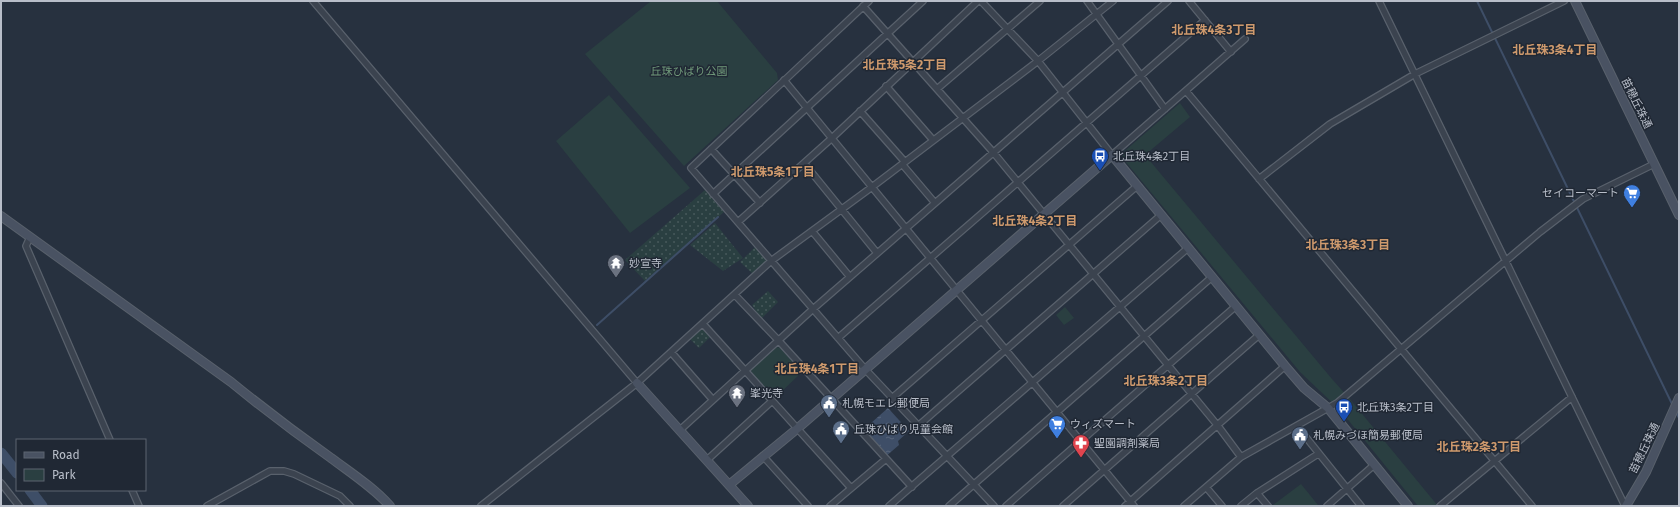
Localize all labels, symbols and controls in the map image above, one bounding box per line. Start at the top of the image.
district label: 北丘珠4条3丁目 [1171,23,1257,37]
district label: 北丘珠3条4丁目 [1512,43,1598,57]
district label: 北丘珠5条2丁目 [863,58,947,72]
park label: 丘珠ひばり公園 [651,65,728,78]
street label: 苗穂丘珠通 [1619,76,1654,131]
bus stop icon: 北丘珠4条2丁目 [1090,146,1110,171]
place label: 北丘珠4条2丁目 [1113,150,1190,163]
district label: 北丘珠5条1丁目 [731,165,815,179]
supermarket icon: セイコーマート [1622,183,1642,208]
place label: セイコーマート [1542,187,1619,200]
district label: 北丘珠4条2丁目 [993,214,1078,228]
district label: 北丘珠3条3丁目 [1306,238,1390,252]
temple icon: 妙宣寺 [606,253,626,278]
place label: 妙宣寺 [629,257,662,270]
district label: 北丘珠4条1丁目 [775,362,859,376]
district label: 北丘珠3条2丁目 [1124,374,1208,388]
temple icon: 峯光寺 [727,383,747,408]
place label: 峯光寺 [750,387,783,400]
public building icon: 札幌モエレ郵便局 [819,393,839,418]
place label: 札幌モエレ郵便局 [842,397,930,410]
bus stop icon: 北丘珠3条2丁目 [1334,397,1354,422]
place label: 北丘珠3条2丁目 [1357,401,1434,414]
supermarket icon: ウィズマート [1047,414,1067,439]
place label: ウィズマート [1070,418,1136,431]
public building icon: 丘珠ひばり児童会館 [831,419,851,444]
street label: 苗穂丘珠通 [1627,421,1662,476]
place label: 丘珠ひばり児童会館 [854,423,953,436]
public building icon: 札幌みづほ簡易郵便局 [1290,425,1310,450]
place label: 札幌みづほ簡易郵便局 [1313,429,1423,442]
pharmacy icon: 聖園調剤薬局 [1071,433,1091,458]
place label: 聖園調剤薬局 [1094,437,1160,450]
legend [16,439,146,491]
district label: 北丘珠2条3丁目 [1437,440,1521,454]
text: Road [52,448,80,462]
text: Park [52,468,76,482]

